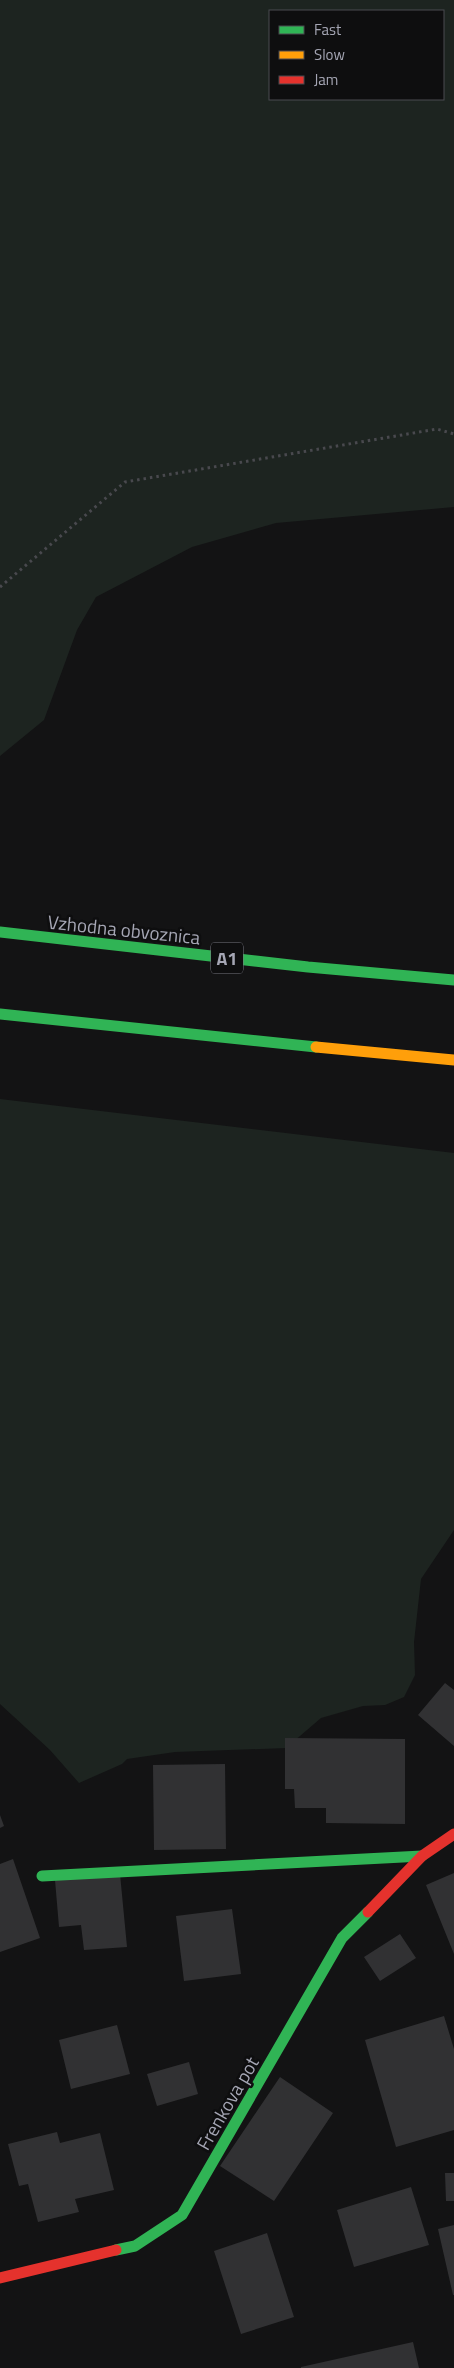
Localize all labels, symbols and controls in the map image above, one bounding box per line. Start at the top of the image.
legend [269,10,444,100]
text: Fast [314,18,342,41]
text: Slow [314,43,345,66]
text: Jam [314,68,338,91]
street label: Vzhodna obvoznica [46,907,202,951]
road number: A1 [211,942,243,974]
street label: Frenkova pot [188,2051,266,2155]

